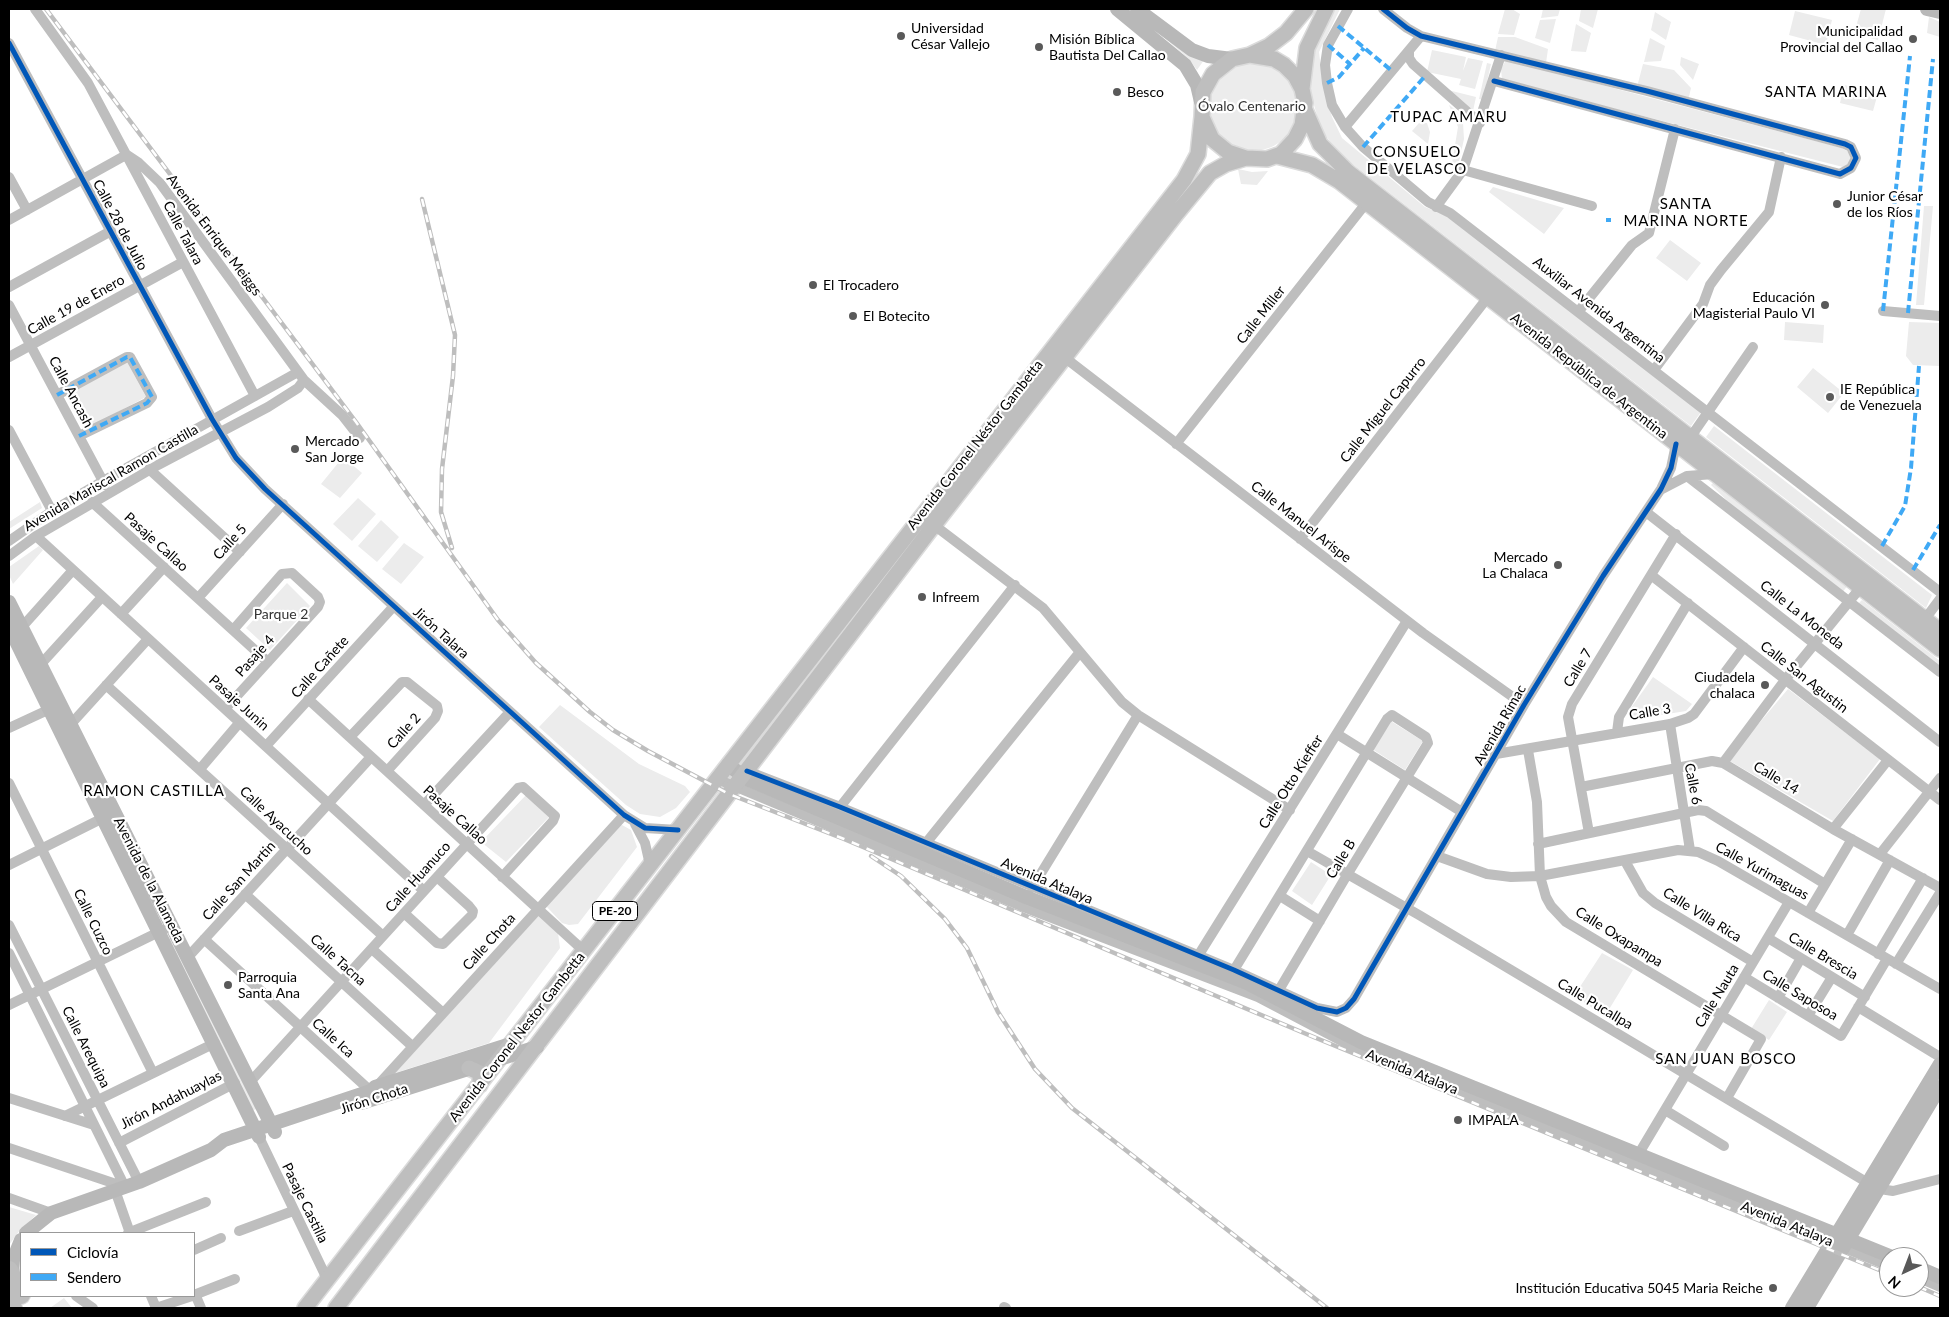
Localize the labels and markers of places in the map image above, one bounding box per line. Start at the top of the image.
place label: Universidad César Vallejo [911,20,990,52]
place label: Municipalidad Provincial del Callao [1780,23,1903,56]
marker: Universidad César Vallejo [895,30,907,42]
place label: Misión Bíblica Bautista Del Callao [1049,31,1166,64]
marker: Municipalidad Provincial del Callao [1907,33,1919,45]
marker: Misión Bíblica Bautista Del Callao [1033,41,1045,53]
place label: Besco [1127,84,1164,100]
marker: Besco [1111,86,1123,98]
place label: Junior César de los Ríos [1847,188,1923,220]
marker: Junior César de los Ríos [1831,198,1843,210]
place label: El Trocadero [823,277,899,293]
marker: El Trocadero [807,279,819,291]
place label: Educación Magisterial Paulo VI [1693,289,1815,322]
marker: Educación Magisterial Paulo VI [1819,299,1831,311]
place label: El Botecito [863,308,930,324]
marker: El Botecito [847,310,859,322]
place label: IE República de Venezuela [1840,381,1922,414]
marker: IE República de Venezuela [1824,391,1836,403]
place label: Mercado San Jorge [305,433,364,466]
marker: Mercado San Jorge [289,443,301,455]
place label: Mercado La Chalaca [1482,549,1548,582]
marker: Mercado La Chalaca [1552,559,1564,571]
place label: Infreem [932,589,980,605]
marker: Infreem [916,591,928,603]
place label: Ciudadela chalaca [1694,669,1755,702]
marker: Ciudadela chalaca [1759,679,1771,691]
place label: Parroquia Santa Ana [238,969,300,1002]
marker: Parroquia Santa Ana [222,979,234,991]
place label: IMPALA [1468,1112,1519,1128]
marker: IMPALA [1452,1114,1464,1126]
place label: Institución Educativa 5045 Maria Reiche [1515,1280,1763,1296]
marker: Institución Educativa 5045 Maria Reiche [1767,1282,1779,1294]

